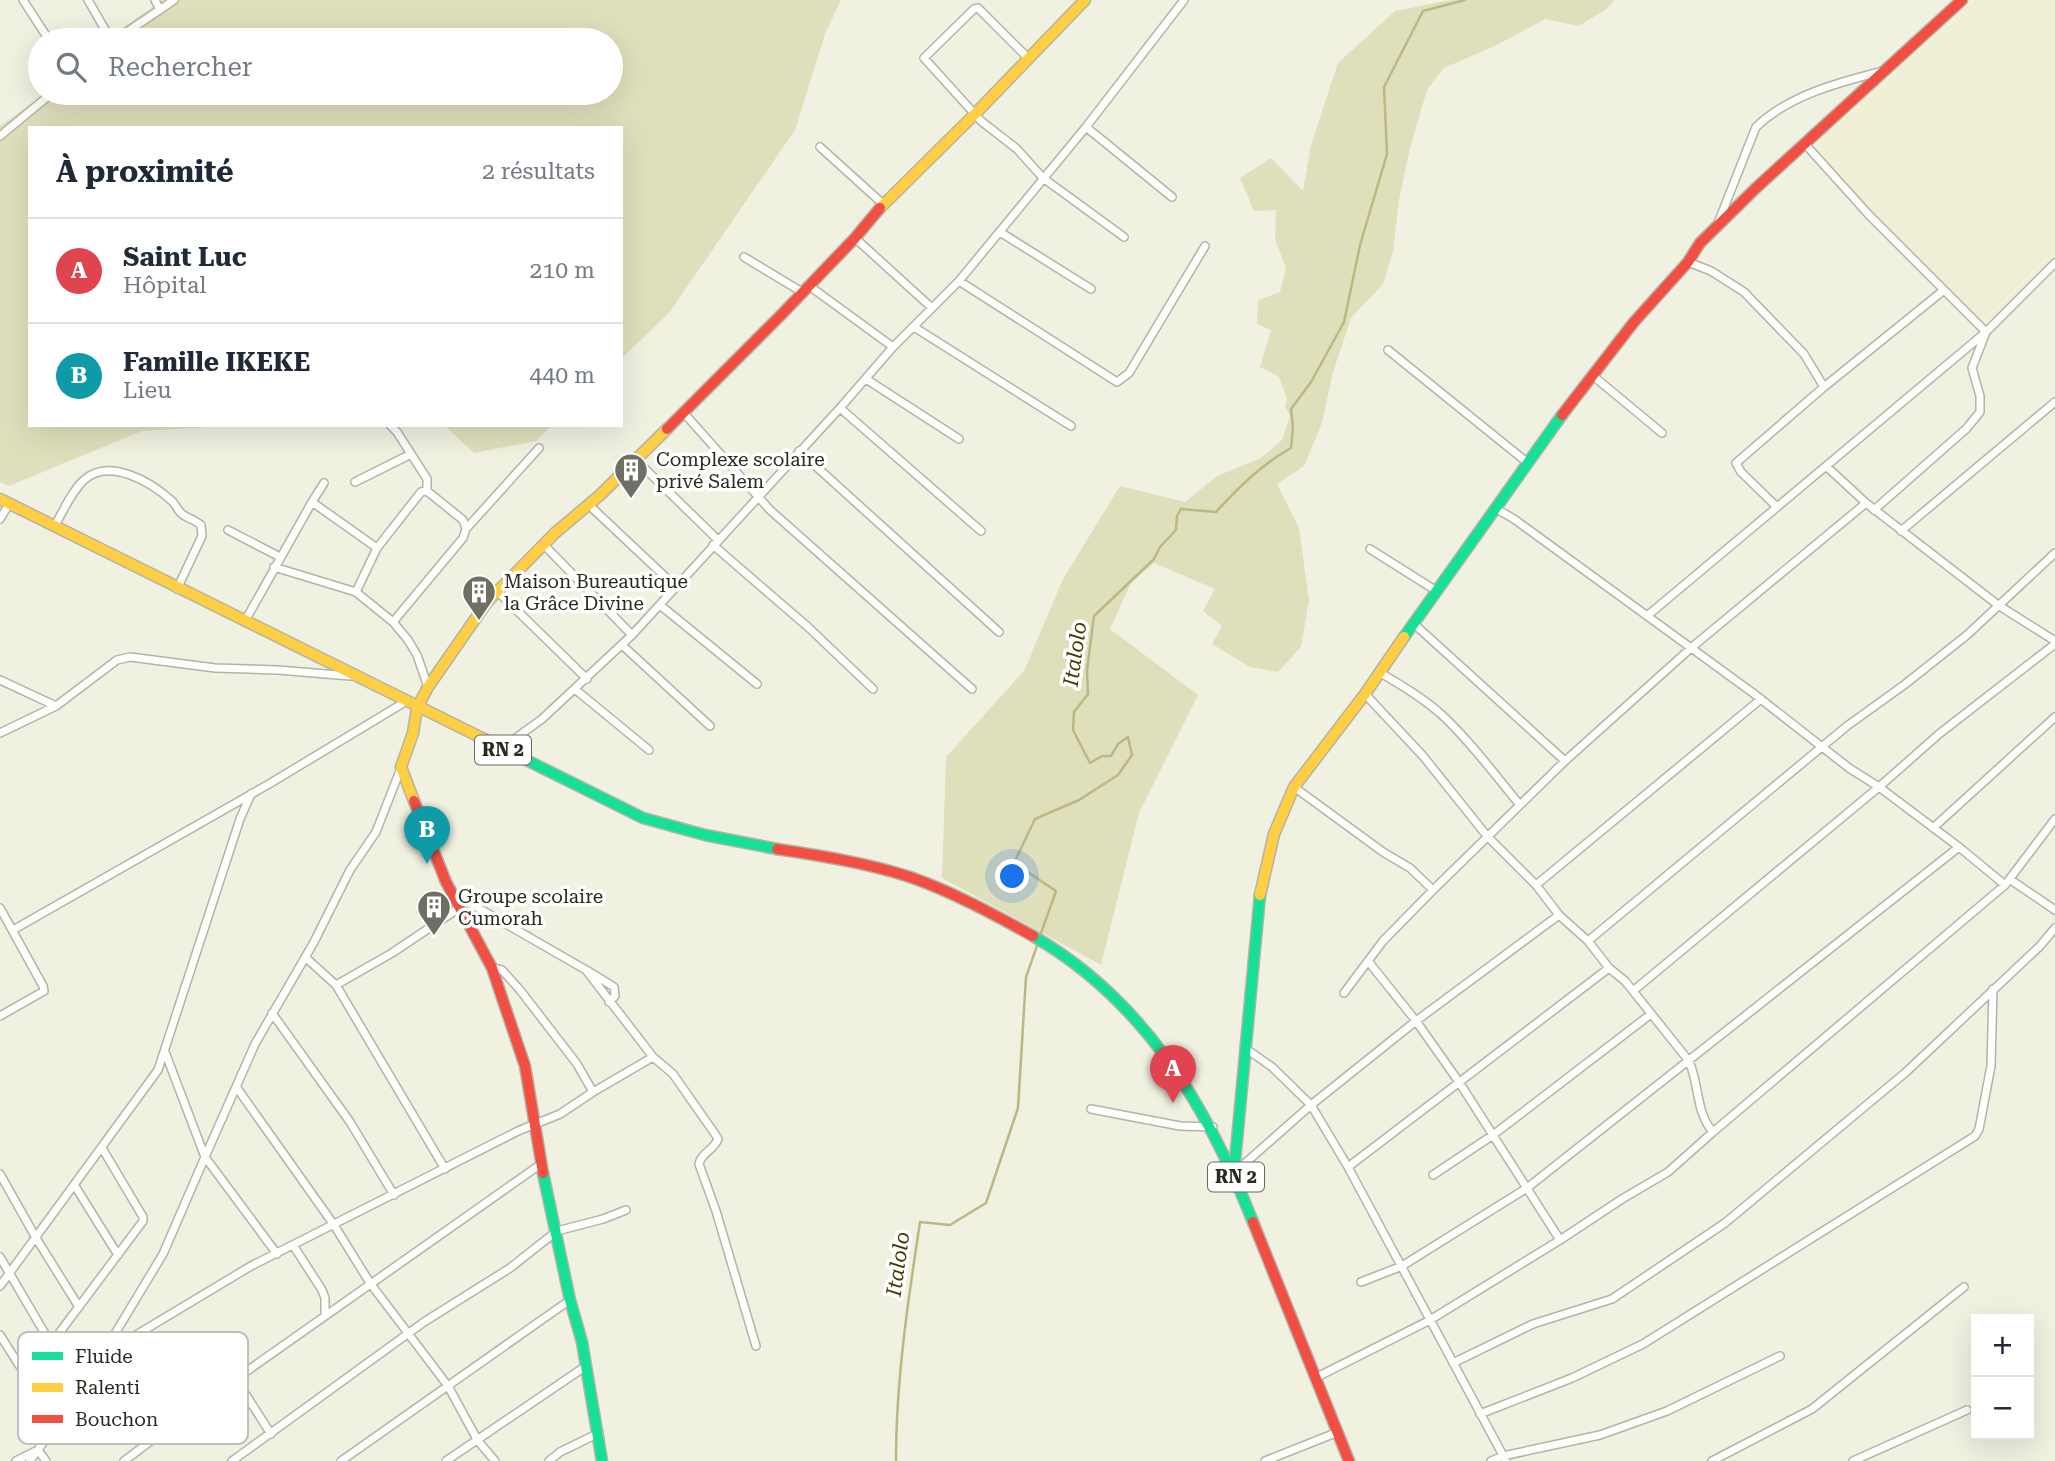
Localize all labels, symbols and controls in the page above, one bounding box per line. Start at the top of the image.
search box [28,28,623,105]
icon: search [52,48,90,86]
text: Rechercher [108,52,252,82]
text: À proximité [56,154,234,189]
text: 2 résultats [482,158,595,185]
text: Saint Luc [123,242,247,272]
text: A [71,257,87,284]
text: 210 m [530,257,595,284]
text: Hôpital [123,272,206,299]
text: Famille IKEKE [123,347,310,377]
text: B [71,362,87,389]
text: 440 m [530,362,595,389]
text: Lieu [123,377,172,404]
place label: Complexe scolaire privé Salem [656,448,825,493]
building icon: Complexe scolaire privé Salem [612,451,650,500]
place label: Maison Bureautique la Grâce Divine [504,570,688,615]
building icon: Maison Bureautique la Grâce Divine [460,573,498,622]
water label: Italolo [1058,620,1091,689]
road number: RN 2 [475,736,531,764]
pin: B [404,806,450,864]
your location [995,859,1029,893]
place label: Groupe scolaire Cumorah [458,885,603,930]
building icon: Groupe scolaire Cumorah [415,888,453,937]
pin: A [1150,1045,1196,1103]
road number: RN 2 [1208,1162,1264,1192]
water label: Italolo [881,1230,914,1299]
map controls [1971,1314,2034,1440]
button: + [1971,1314,2034,1377]
legend [18,1332,248,1444]
text: Fluide [75,1345,133,1368]
text: Ralenti [75,1376,140,1399]
button: − [1971,1377,2034,1440]
text: Bouchon [75,1408,158,1431]

